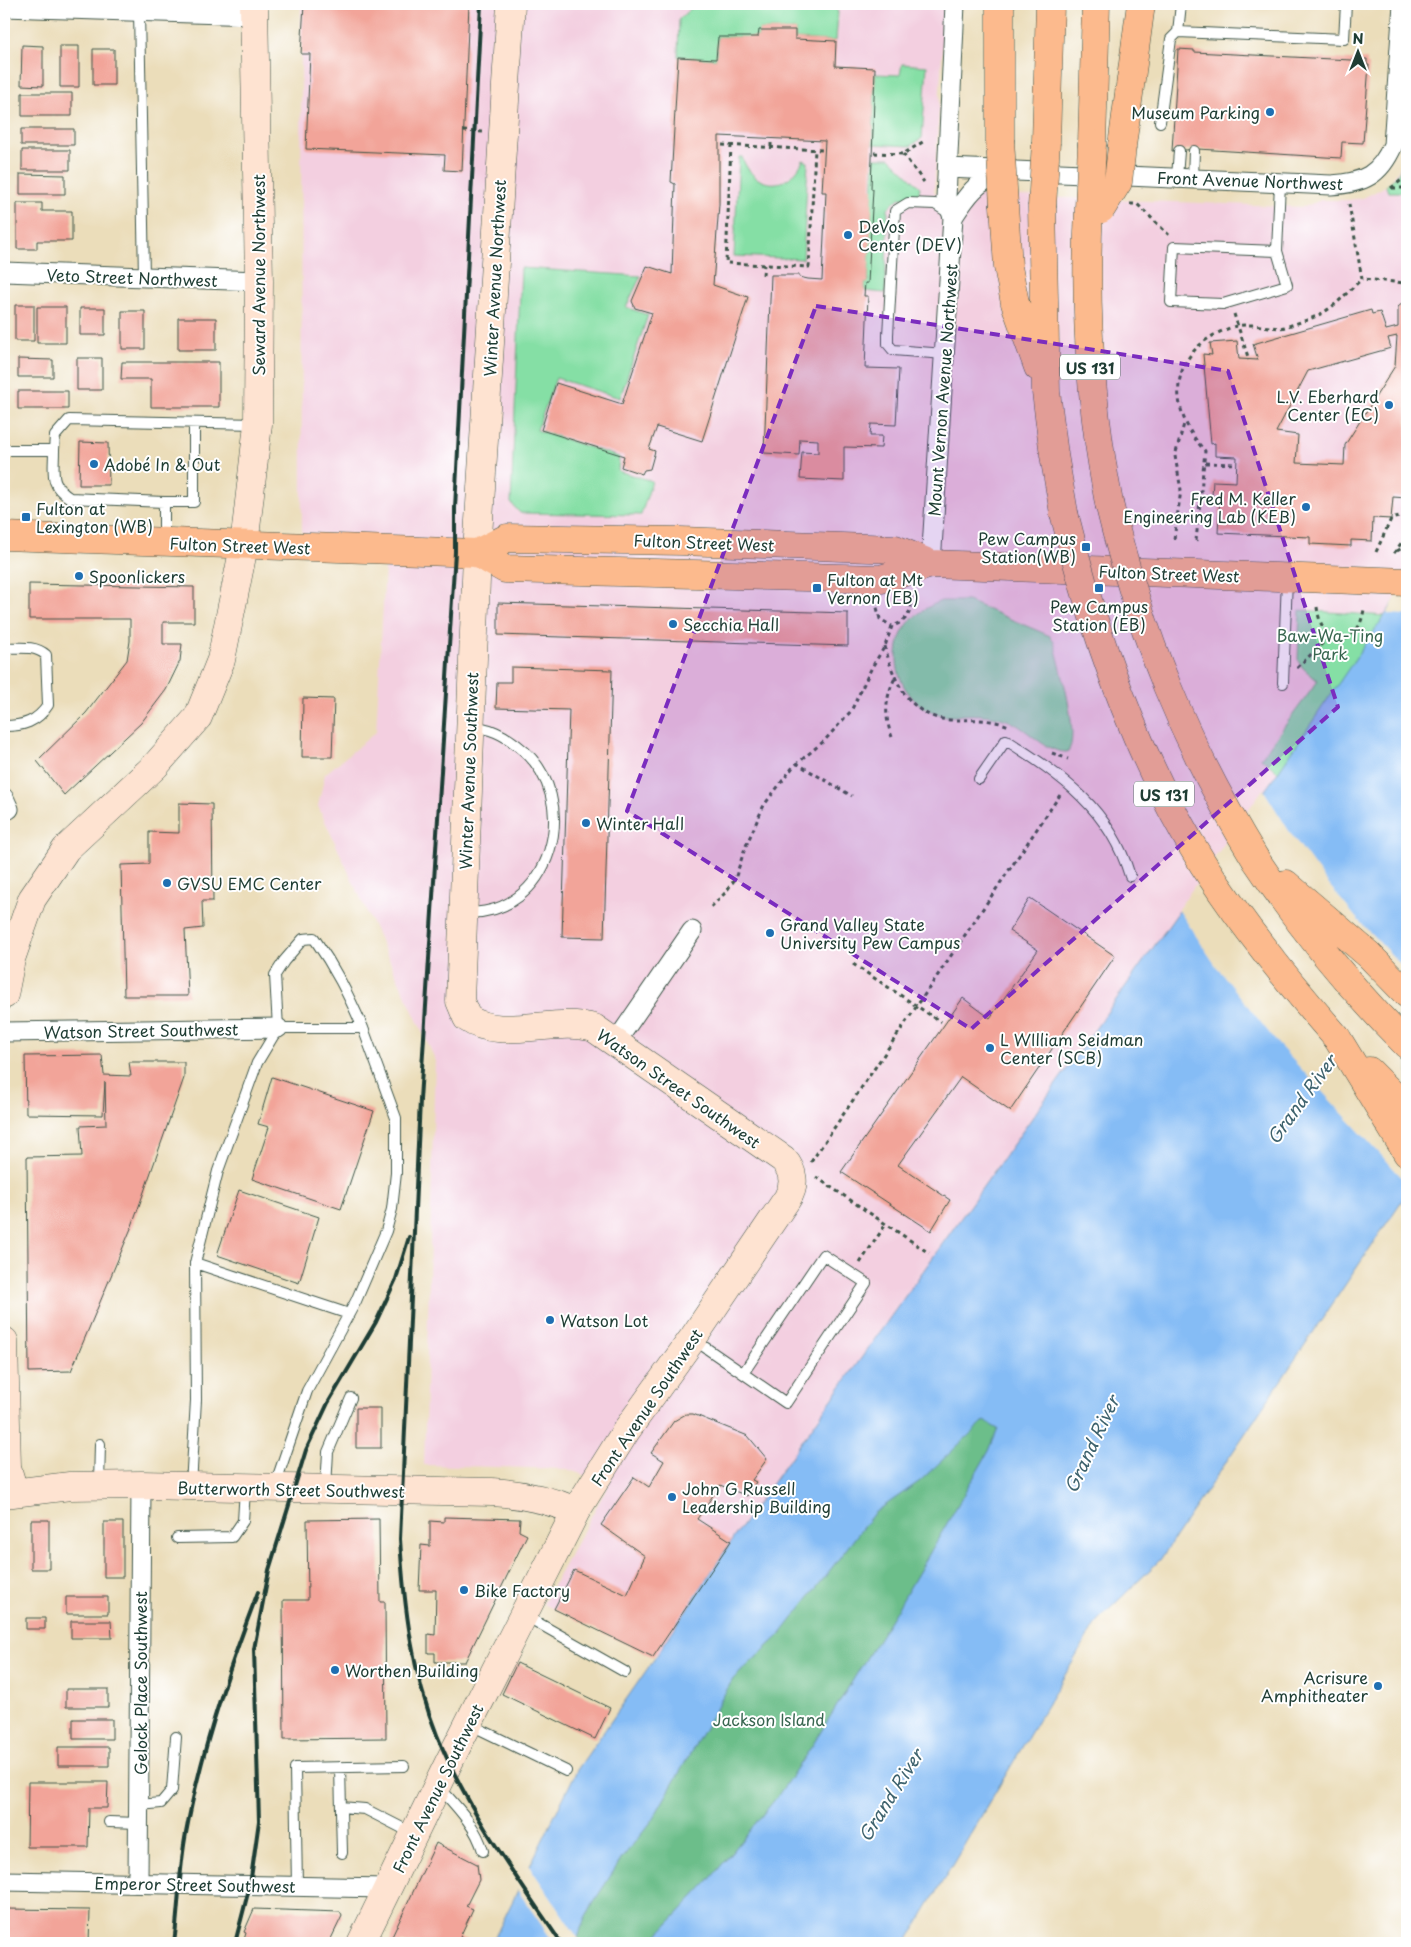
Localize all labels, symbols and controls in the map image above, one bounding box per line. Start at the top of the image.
north arrow [1334,28,1384,78]
text: N [1352,28,1364,49]
place label: Museum Parking [1131,100,1260,124]
marker: Museum Parking [1264,106,1276,118]
street label: Front Avenue Northwest [1157,165,1343,195]
street label: Seward Avenue Northwest [246,174,270,376]
street label: Winter Avenue Northwest [477,179,511,377]
place label: DeVos Center (DEV) [858,214,962,256]
marker: DeVos Center (DEV) [842,229,854,241]
street label: Veto Street Northwest [46,262,218,292]
street label: Mount Vernon Avenue Northwest [921,263,963,517]
road number: US 131 [1060,354,1120,380]
place label: L.V. Eberhard Center (EC) [1276,384,1379,426]
marker: L.V. Eberhard Center (EC) [1383,399,1395,411]
place label: Adobé In & Out [104,452,221,476]
marker: Adobé In & Out [88,458,100,470]
place label: Fred M. Keller Engineering Lab (KEB) [1123,486,1297,528]
place label: Fulton at Lexington (WB) [36,496,153,538]
marker: Fred M. Keller Engineering Lab (KEB) [1300,501,1312,513]
marker: Fulton at Lexington (WB) [20,511,32,523]
place label: Pew Campus Station(WB) [978,526,1076,568]
street label: Fulton Street West [633,528,775,556]
street label: Fulton Street West [169,531,311,559]
marker: Pew Campus Station(WB) [1080,541,1092,553]
street label: Fulton Street West [1098,559,1240,587]
place label: Spoonlickers [89,564,185,588]
place label: Fulton at Mt Vernon (EB) [827,567,923,609]
marker: Spoonlickers [73,570,85,582]
marker: Fulton at Mt Vernon (EB) [811,582,823,594]
marker: Pew Campus Station (EB) [1093,582,1105,594]
place label: Pew Campus Station (EB) [1050,594,1148,636]
place label: Secchia Hall [683,612,779,636]
marker: Secchia Hall [667,618,679,630]
park label: Baw-Wa-Ting Park [1277,623,1383,665]
street label: Winter Avenue Southwest [453,672,483,870]
road number: US 131 [1134,782,1194,806]
place label: Winter Hall [596,811,684,835]
marker: Winter Hall [580,817,592,829]
place label: GVSU EMC Center [177,871,322,895]
marker: GVSU EMC Center [161,877,173,889]
place label: Grand Valley State University Pew Campus [780,912,960,954]
marker: Grand Valley State University Pew Campus [764,927,776,939]
street label: Watson Street Southwest [44,1016,238,1044]
street label: Watson Street Southwest [592,1022,766,1154]
place label: L WIlliam Seidman Center (SCB) [1000,1027,1143,1069]
marker: L WIlliam Seidman Center (SCB) [984,1042,996,1054]
water label: Grand River [1259,1047,1344,1149]
place label: Watson Lot [560,1308,649,1332]
marker: Watson Lot [544,1314,556,1326]
street label: Front Avenue Southwest [584,1323,708,1491]
water label: Grand River [1057,1388,1126,1497]
street label: Butterworth Street Southwest [177,1475,405,1503]
place label: John G Russell Leadership Building [682,1476,831,1518]
marker: John G Russell Leadership Building [666,1491,678,1503]
place label: Bike Factory [474,1578,570,1602]
marker: Bike Factory [458,1584,470,1596]
street label: Gelock Place Southwest [128,1591,152,1775]
place label: Worthen Building [345,1658,478,1682]
marker: Worthen Building [329,1664,341,1676]
place label: Acrisure Amphitheater [1261,1665,1369,1707]
marker: Acrisure Amphitheater [1372,1680,1384,1692]
street label: Front Avenue Southwest [386,1699,488,1877]
park label: Jackson Island [713,1707,825,1731]
water label: Grand River [851,1741,931,1846]
street label: Emperor Street Southwest [94,1870,296,1898]

